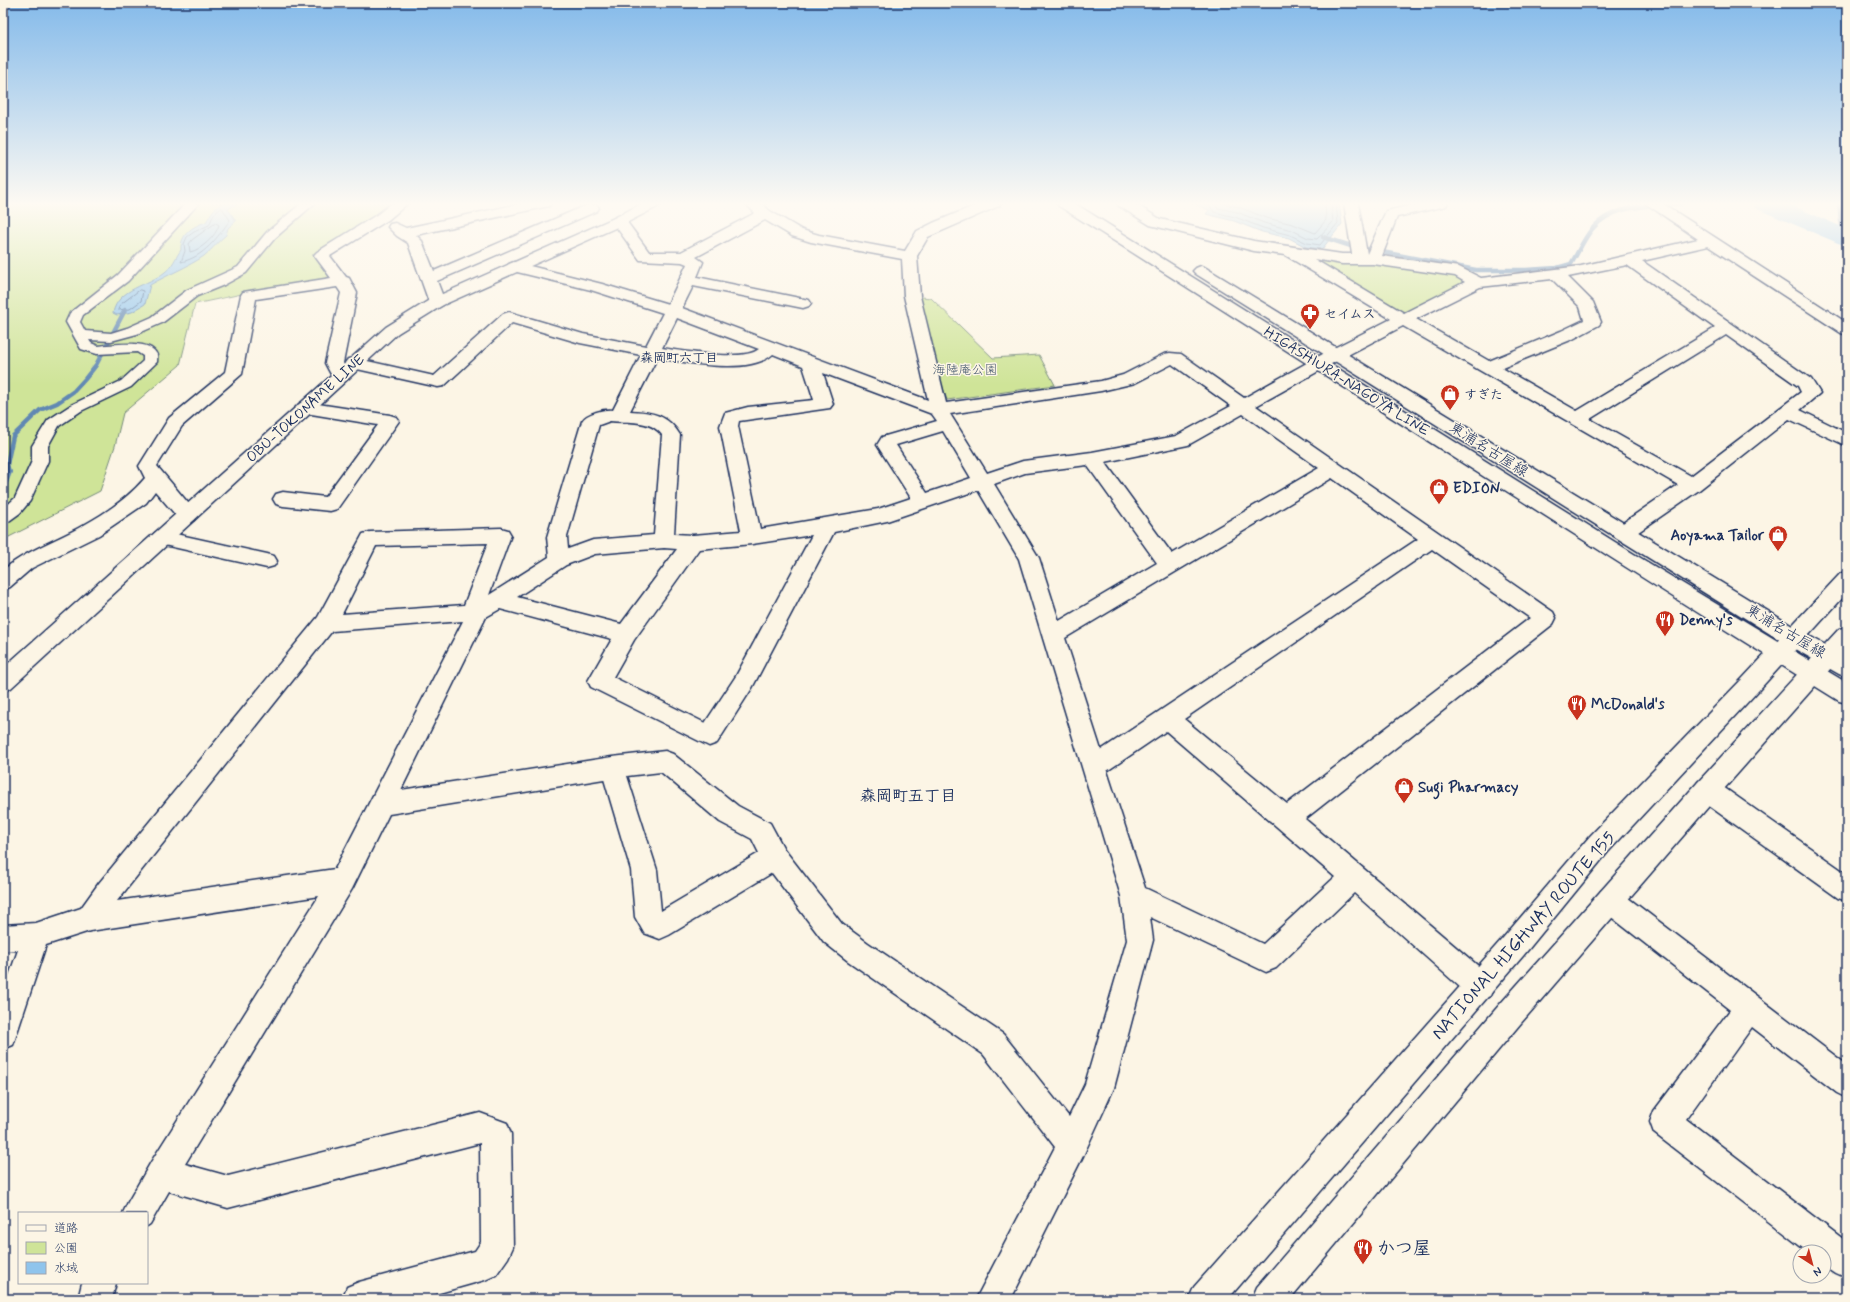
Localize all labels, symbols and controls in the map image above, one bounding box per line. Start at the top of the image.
pharmacy icon: セイムス [1299,302,1321,330]
place label: セイムス [1324,306,1375,323]
street label: HIGASHIURA-NAGOYA LINE [1260,322,1434,441]
street label: OBU-TOKONAME LINE [242,350,370,467]
district label: 森岡町六丁目 [640,350,718,367]
park label: 海陸庵公園 [932,362,998,379]
shop icon: すぎた [1439,383,1461,411]
place label: すぎた [1464,387,1503,404]
street label: 東浦名古屋線 [1445,418,1532,482]
shop icon: EDION [1428,477,1450,505]
place label: EDION [1453,479,1500,499]
shop icon: Aoyama Tailor [1767,524,1789,552]
place label: Aoyama Tailor [1670,526,1765,546]
street label: 東浦名古屋線 [1742,600,1829,664]
restaurant icon: Denny's [1654,609,1676,637]
place label: Denny's [1679,611,1733,631]
restaurant icon: McDonald's [1566,693,1588,721]
place label: McDonald's [1591,695,1665,715]
shop icon: Sugi Pharmacy [1393,776,1415,804]
place label: Sugi Pharmacy [1418,778,1519,800]
district label: 森岡町五丁目 [860,786,956,807]
street label: NATIONAL HIGHWAY ROUTE 155 [1427,826,1621,1045]
legend [18,1212,148,1284]
text: 道路 [54,1221,78,1237]
restaurant icon: かつ屋 [1352,1237,1374,1265]
place label: かつ屋 [1377,1237,1431,1261]
text: 公園 [54,1241,78,1257]
north arrow [1792,1244,1832,1284]
text: 水域 [54,1261,78,1277]
text: N [1810,1263,1824,1279]

